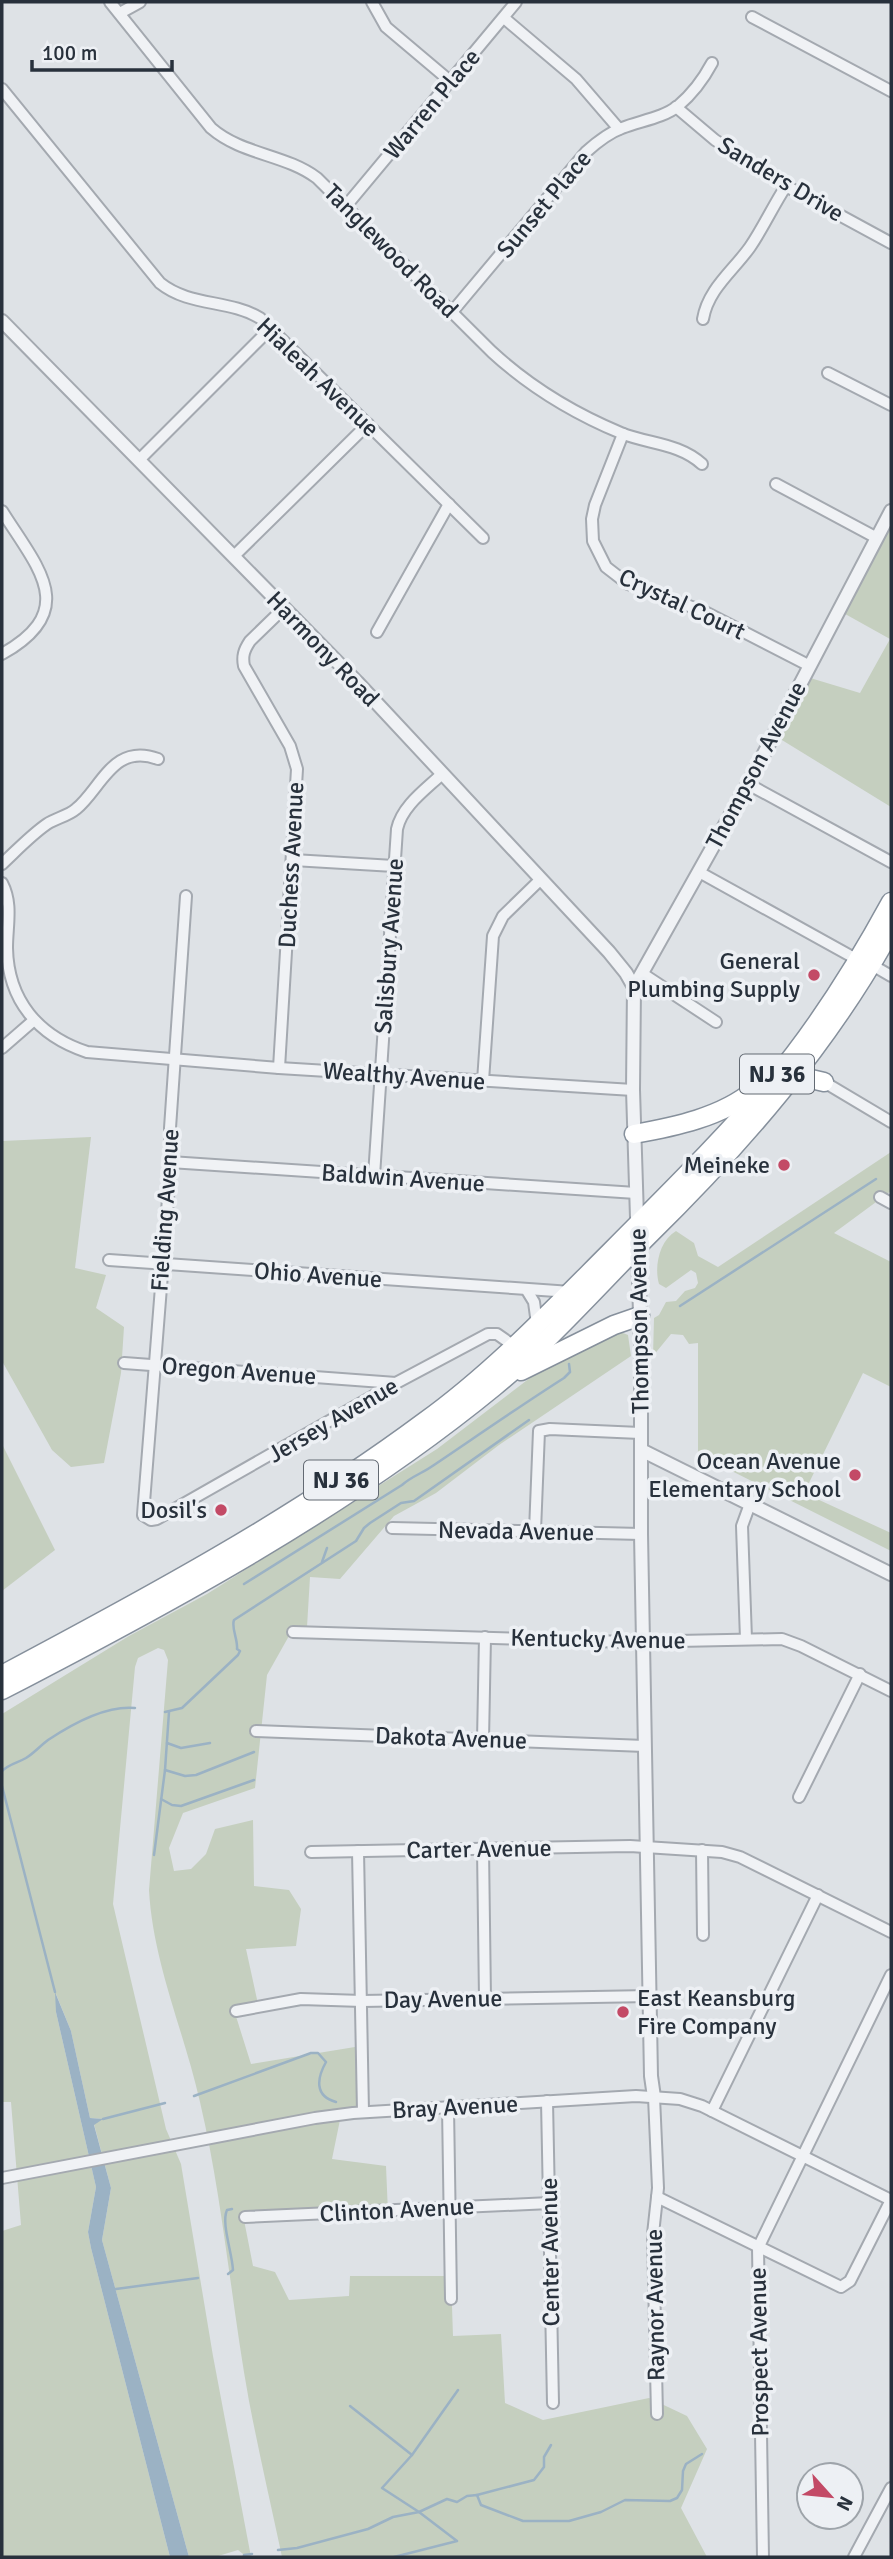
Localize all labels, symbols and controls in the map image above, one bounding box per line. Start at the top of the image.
scale bar [32,28,172,72]
text: 100 m [42,40,97,66]
street label: Warren Place [377,43,487,165]
street label: Sanders Drive [713,130,849,228]
street label: Sunset Place [490,144,598,264]
street label: Tanglewood Road [318,178,464,324]
street label: Hialeah Avenue [250,311,386,443]
street label: Crystal Court [614,562,750,646]
street label: Harmony Road [260,585,386,713]
street label: Thompson Avenue [699,676,813,854]
street label: Duchess Avenue [272,781,310,949]
street label: Salisbury Avenue [368,857,410,1035]
place label: General Plumbing Supply [627,946,800,1004]
marker: General Plumbing Supply [806,967,822,983]
road number: NJ 36 [740,1054,814,1093]
street label: Wealthy Avenue [322,1055,486,1097]
street label: Fielding Avenue [144,1128,186,1292]
place label: Meineke [683,1150,770,1180]
street label: Baldwin Avenue [320,1157,486,1199]
marker: Meineke [776,1157,792,1173]
street label: Thompson Avenue [622,1228,656,1414]
street label: Ohio Avenue [253,1256,383,1294]
street label: Oregon Avenue [161,1351,317,1391]
street label: Jersey Avenue [263,1371,403,1469]
place label: Ocean Avenue Elementary School [648,1446,841,1504]
road number: NJ 36 [304,1460,378,1499]
marker: Ocean Avenue Elementary School [847,1467,863,1483]
place label: Dosil's [140,1495,207,1525]
marker: Dosil's [213,1502,229,1518]
street label: Nevada Avenue [438,1515,594,1547]
street label: Kentucky Avenue [510,1622,686,1656]
street label: Dakota Avenue [374,1720,528,1756]
street label: Carter Avenue [406,1833,552,1865]
street label: Day Avenue [383,1983,503,2015]
place label: East Keansburg Fire Company [637,1983,796,2041]
marker: East Keansburg Fire Company [615,2004,631,2020]
street label: Bray Avenue [391,2089,519,2125]
street label: Center Avenue [534,2177,566,2327]
street label: Clinton Avenue [319,2191,475,2229]
street label: Raynor Avenue [639,2229,671,2381]
street label: Prospect Avenue [743,2267,775,2437]
north arrow [795,2461,865,2531]
text: N [831,2492,858,2515]

